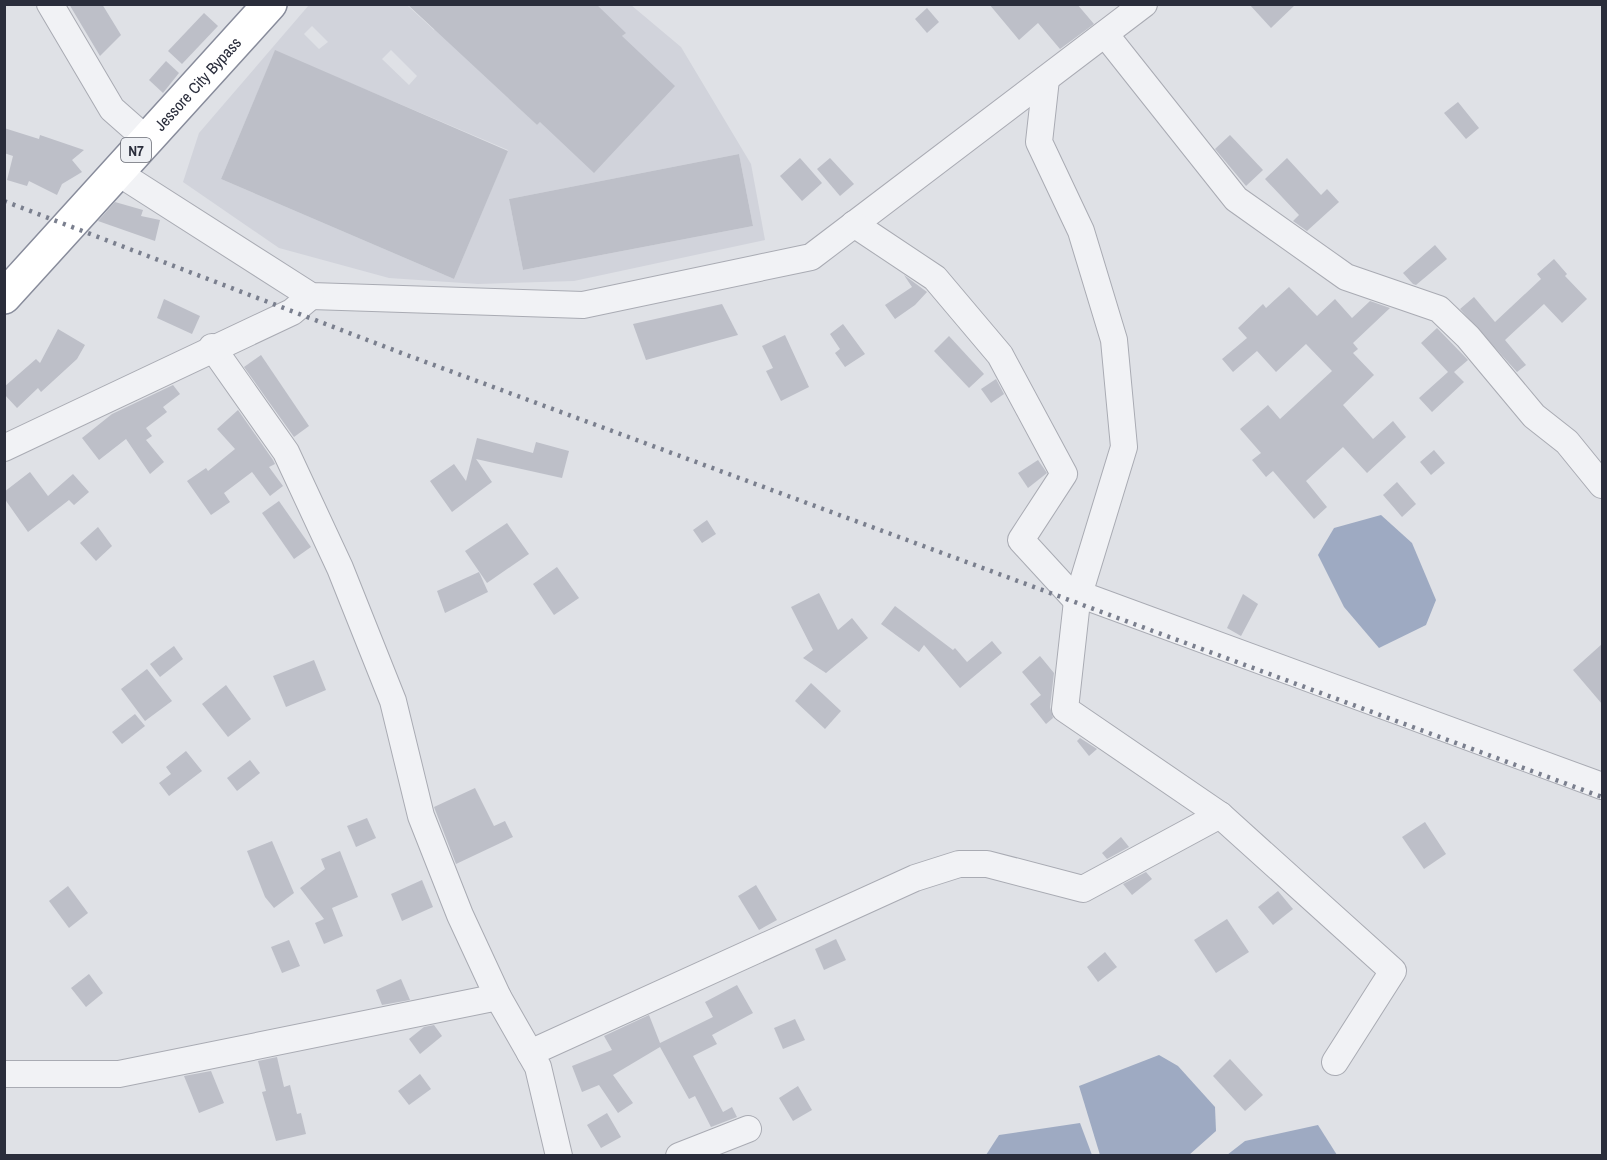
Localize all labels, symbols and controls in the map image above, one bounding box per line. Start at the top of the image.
street label: Jessore City Bypass [149,32,246,135]
road number: N7 [121,138,151,162]

